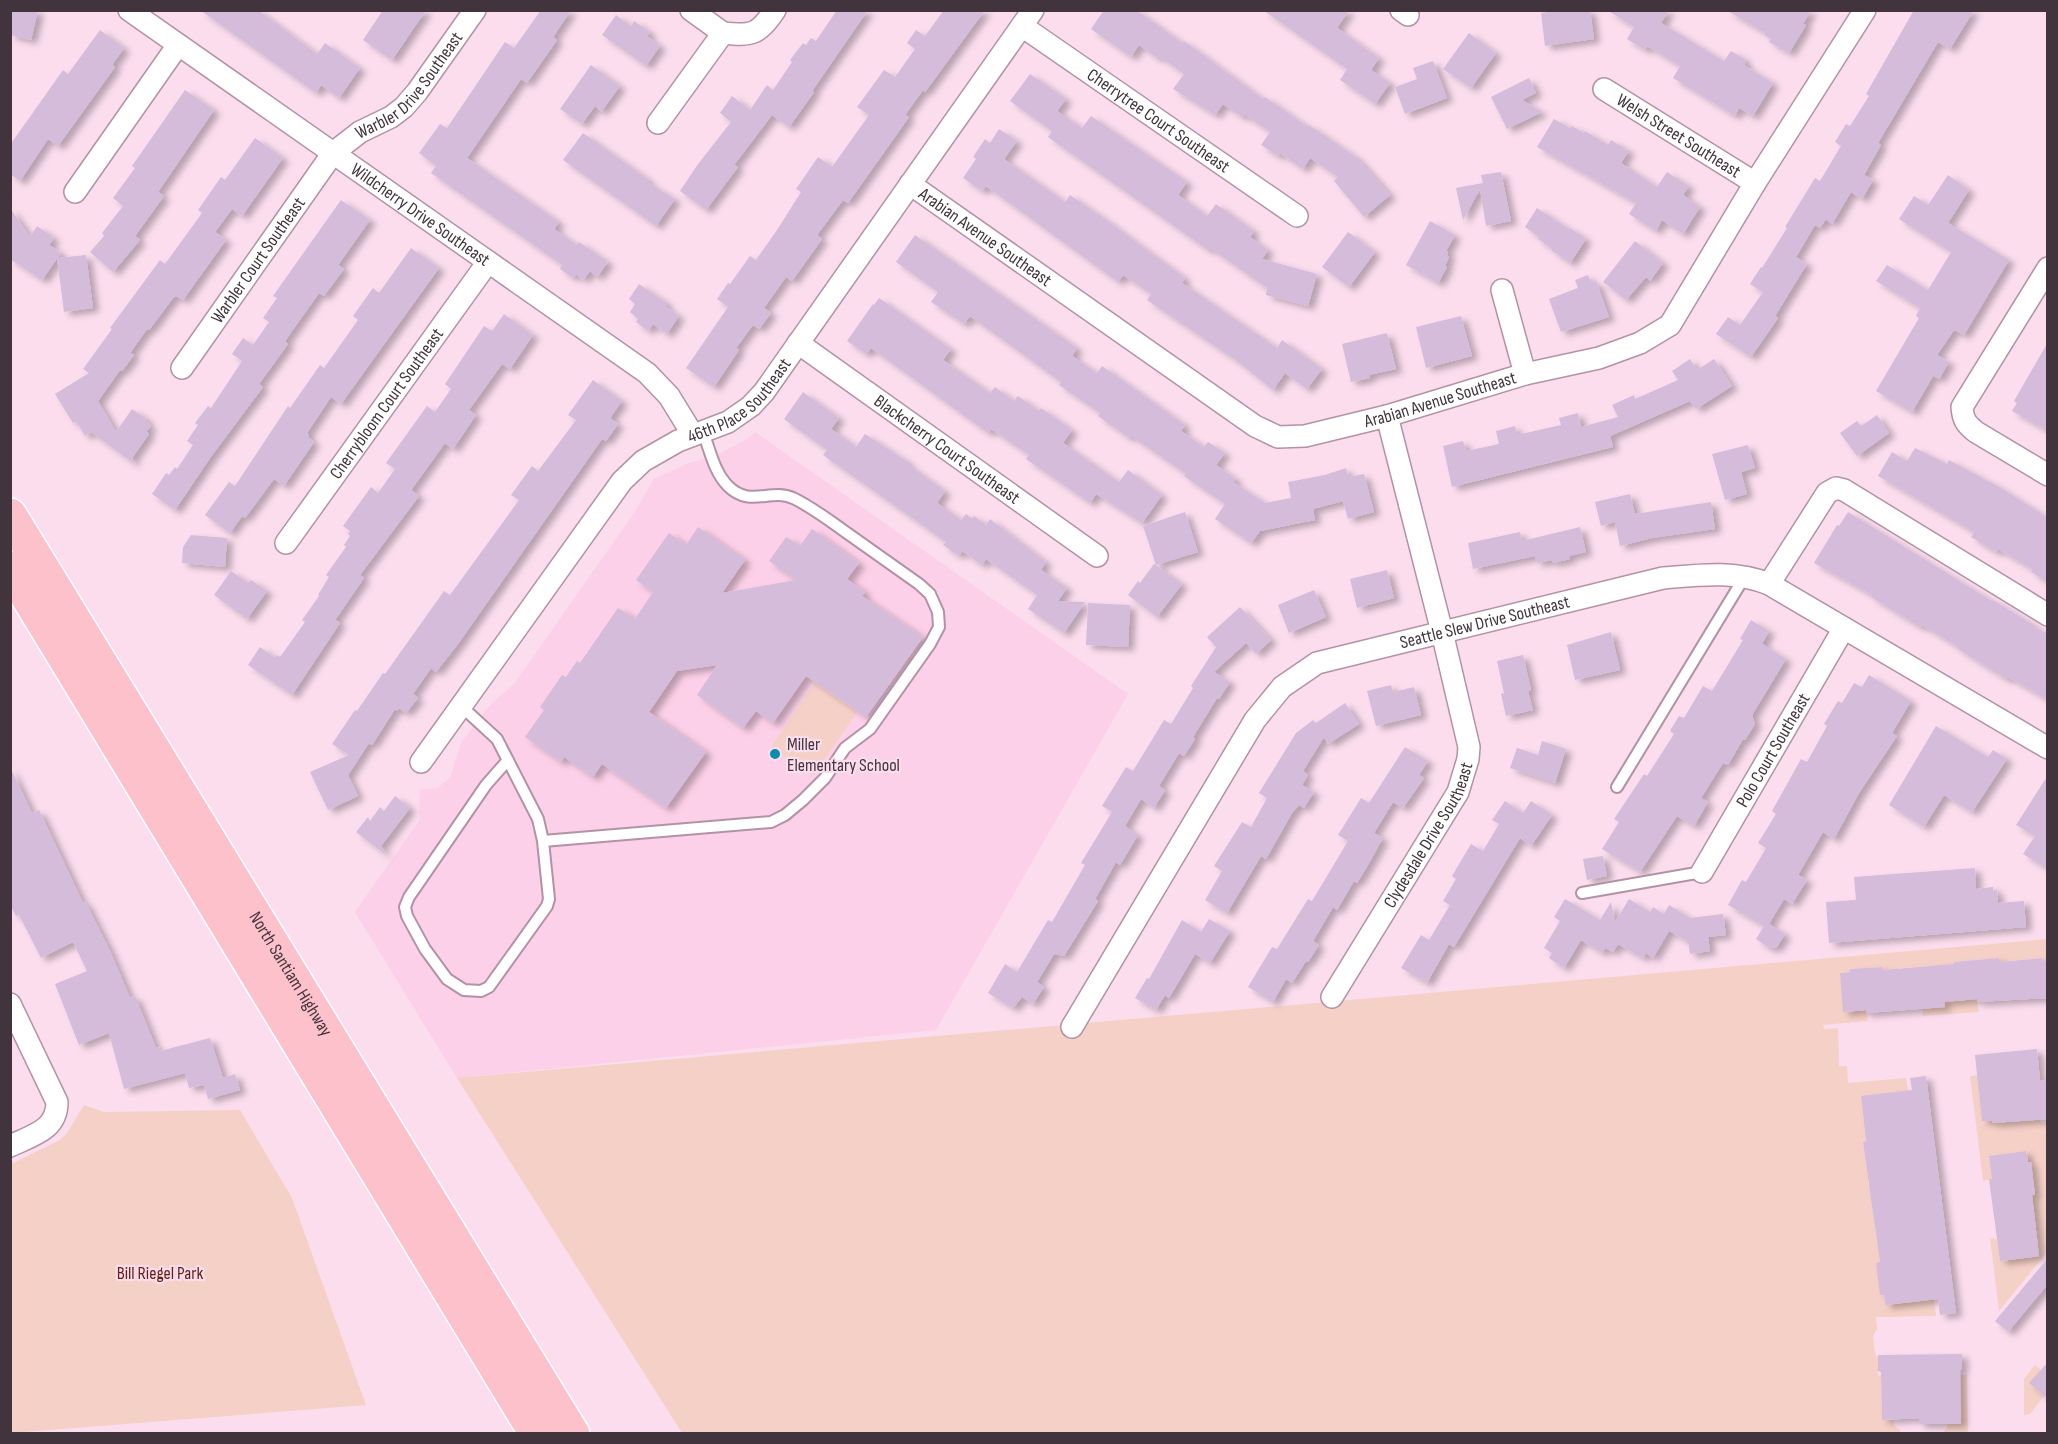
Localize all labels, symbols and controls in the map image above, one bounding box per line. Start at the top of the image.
street label: Warbler Drive Southeast [352,27,467,143]
street label: Cherrytree Court Southeast [1083,64,1234,177]
street label: Welsh Street Southeast [1613,89,1745,182]
street label: Wildcherry Drive Southeast [347,158,494,271]
street label: Arabian Avenue Southeast [914,182,1056,291]
street label: Warbler Court Southeast [206,193,310,327]
street label: Cherrybloom Court Southeast [325,323,448,483]
street label: 46th Place Southeast [684,354,795,447]
street label: Arabian Avenue Southeast [1361,367,1519,432]
street label: Blackcherry Court Southeast [870,390,1024,509]
street label: Seattle Slew Drive Southeast [1398,591,1572,653]
street label: Polo Court Southeast [1732,689,1815,811]
place label: Miller Elementary School [787,734,900,776]
marker: Miller Elementary School [768,747,782,761]
street label: Clydesdale Drive Southeast [1379,759,1477,912]
street label: North Santiam Highway [245,908,337,1040]
park label: Bill Riegel Park [117,1263,203,1284]

